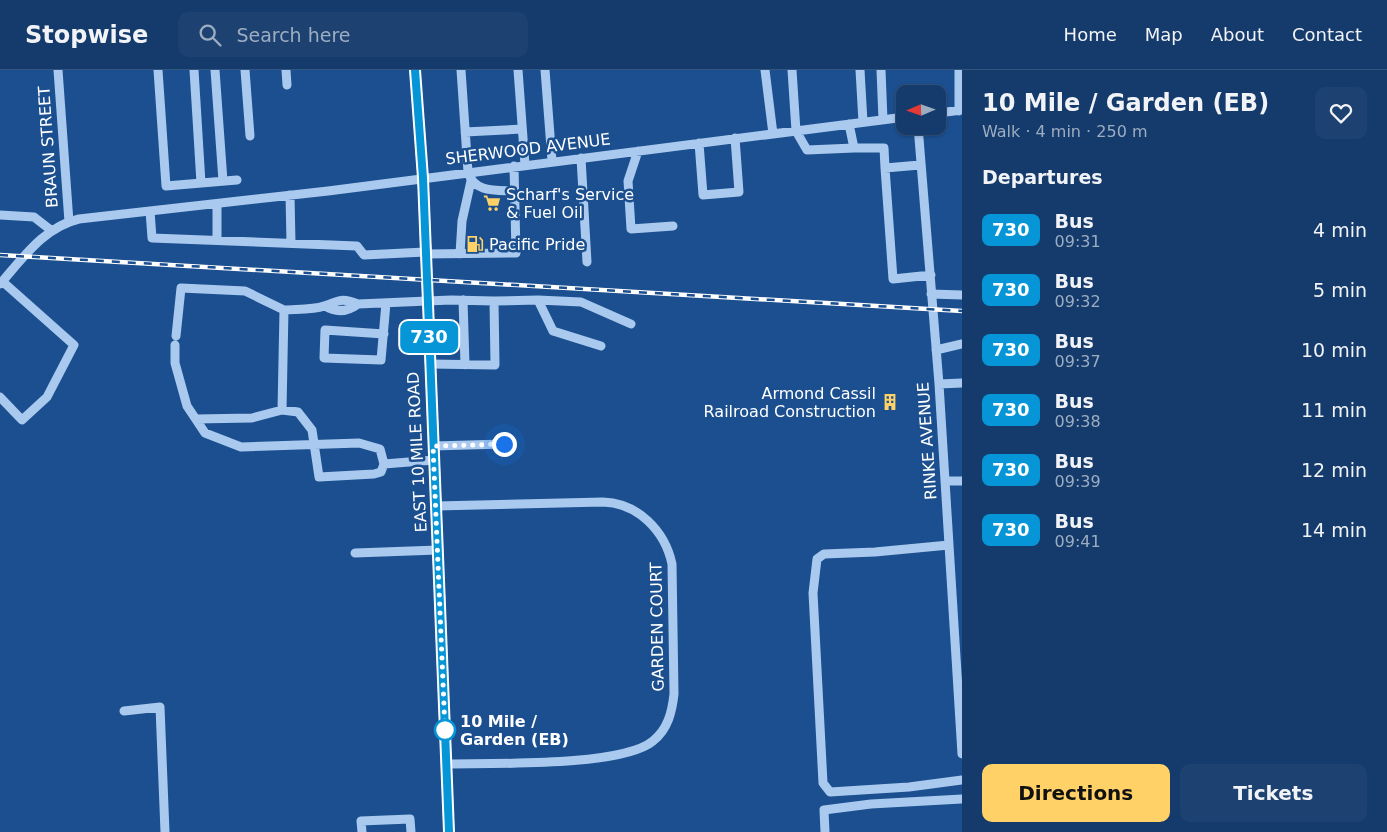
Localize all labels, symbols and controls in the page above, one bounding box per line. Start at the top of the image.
search box [178,12,528,57]
text: Stopwise [25,21,148,49]
icon: search [196,21,224,49]
text: Search here [236,24,351,46]
text: Home [1064,24,1117,45]
text: Map [1145,24,1183,45]
text: About [1211,24,1264,45]
text: Contact [1292,24,1362,45]
street label: BRAUN STREET [34,85,62,209]
north arrow [896,85,946,135]
map controls [896,85,946,135]
button: heart [1315,87,1367,139]
text: 10 Mile / Garden (EB) [982,89,1269,117]
text: Walk · 4 min · 250 m [982,122,1147,141]
street label: SHERWOOD AVENUE [444,129,612,169]
text: Departures [982,166,1103,188]
place label: Scharf's Service & Fuel Oil [506,185,634,222]
supermarket icon: Scharf's Service & Fuel Oil [482,193,502,213]
text: Bus [1055,210,1094,232]
text: 730 [992,219,1030,240]
text: 4 min [1313,219,1367,241]
text: 09:31 [1055,232,1101,251]
fuel station icon: Pacific Pride [465,234,485,254]
place label: Pacific Pride [489,235,585,254]
text: Bus [1055,270,1094,292]
text: 730 [992,279,1030,300]
text: 5 min [1313,279,1367,301]
text: 09:32 [1055,292,1101,311]
line badge: 730 [400,321,458,353]
text: 730 [410,326,448,347]
text: Bus [1055,330,1094,352]
text: 730 [992,339,1030,360]
text: 10 min [1301,339,1367,361]
text: 09:37 [1055,352,1101,371]
street label: EAST 10 MILE ROAD [403,371,431,533]
street label: RINKE AVENUE [913,381,941,501]
place label: Armond Cassil Railroad Construction [704,384,876,421]
text: Bus [1055,390,1094,412]
building icon: Armond Cassil Railroad Construction [880,392,900,412]
text: 730 [992,399,1030,420]
text: 11 min [1301,399,1367,421]
text: 09:38 [1055,412,1101,431]
your location [492,432,517,457]
text: Bus [1055,450,1094,472]
text: 730 [992,459,1030,480]
text: 12 min [1301,459,1367,481]
text: 09:39 [1055,472,1101,491]
text: Bus [1055,510,1094,532]
text: 730 [992,519,1030,540]
text: 14 min [1301,519,1367,541]
text: 09:41 [1055,532,1101,551]
street label: GARDEN COURT [646,562,668,692]
place label: 10 Mile / Garden (EB) [460,712,569,749]
marker: 10 Mile / Garden (EB) [434,719,456,741]
button: Directions [982,764,1170,822]
button: Tickets [1180,764,1367,822]

